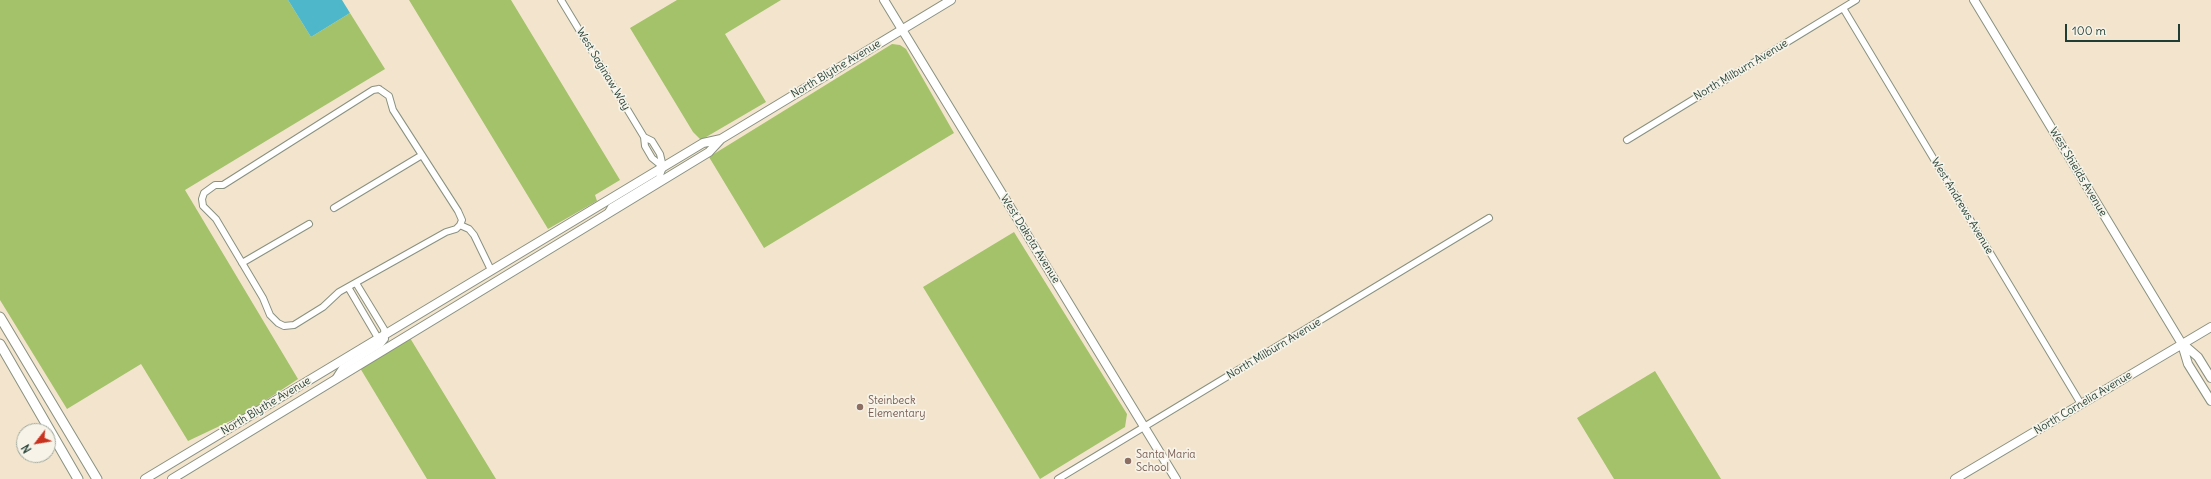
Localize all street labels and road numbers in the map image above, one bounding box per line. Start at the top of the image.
street label: West Saginaw Way [573,25,633,113]
street label: North Blythe Avenue [789,37,883,101]
street label: North Milburn Avenue [1692,37,1790,103]
street label: West Shields Avenue [2046,125,2110,219]
street label: West Andrews Avenue [1928,155,1996,257]
street label: West Dakota Avenue [997,192,1063,286]
street label: North Milburn Avenue [1225,316,1323,382]
street label: North Cornelia Avenue [2032,369,2134,437]
street label: North Blythe Avenue [219,374,313,438]

